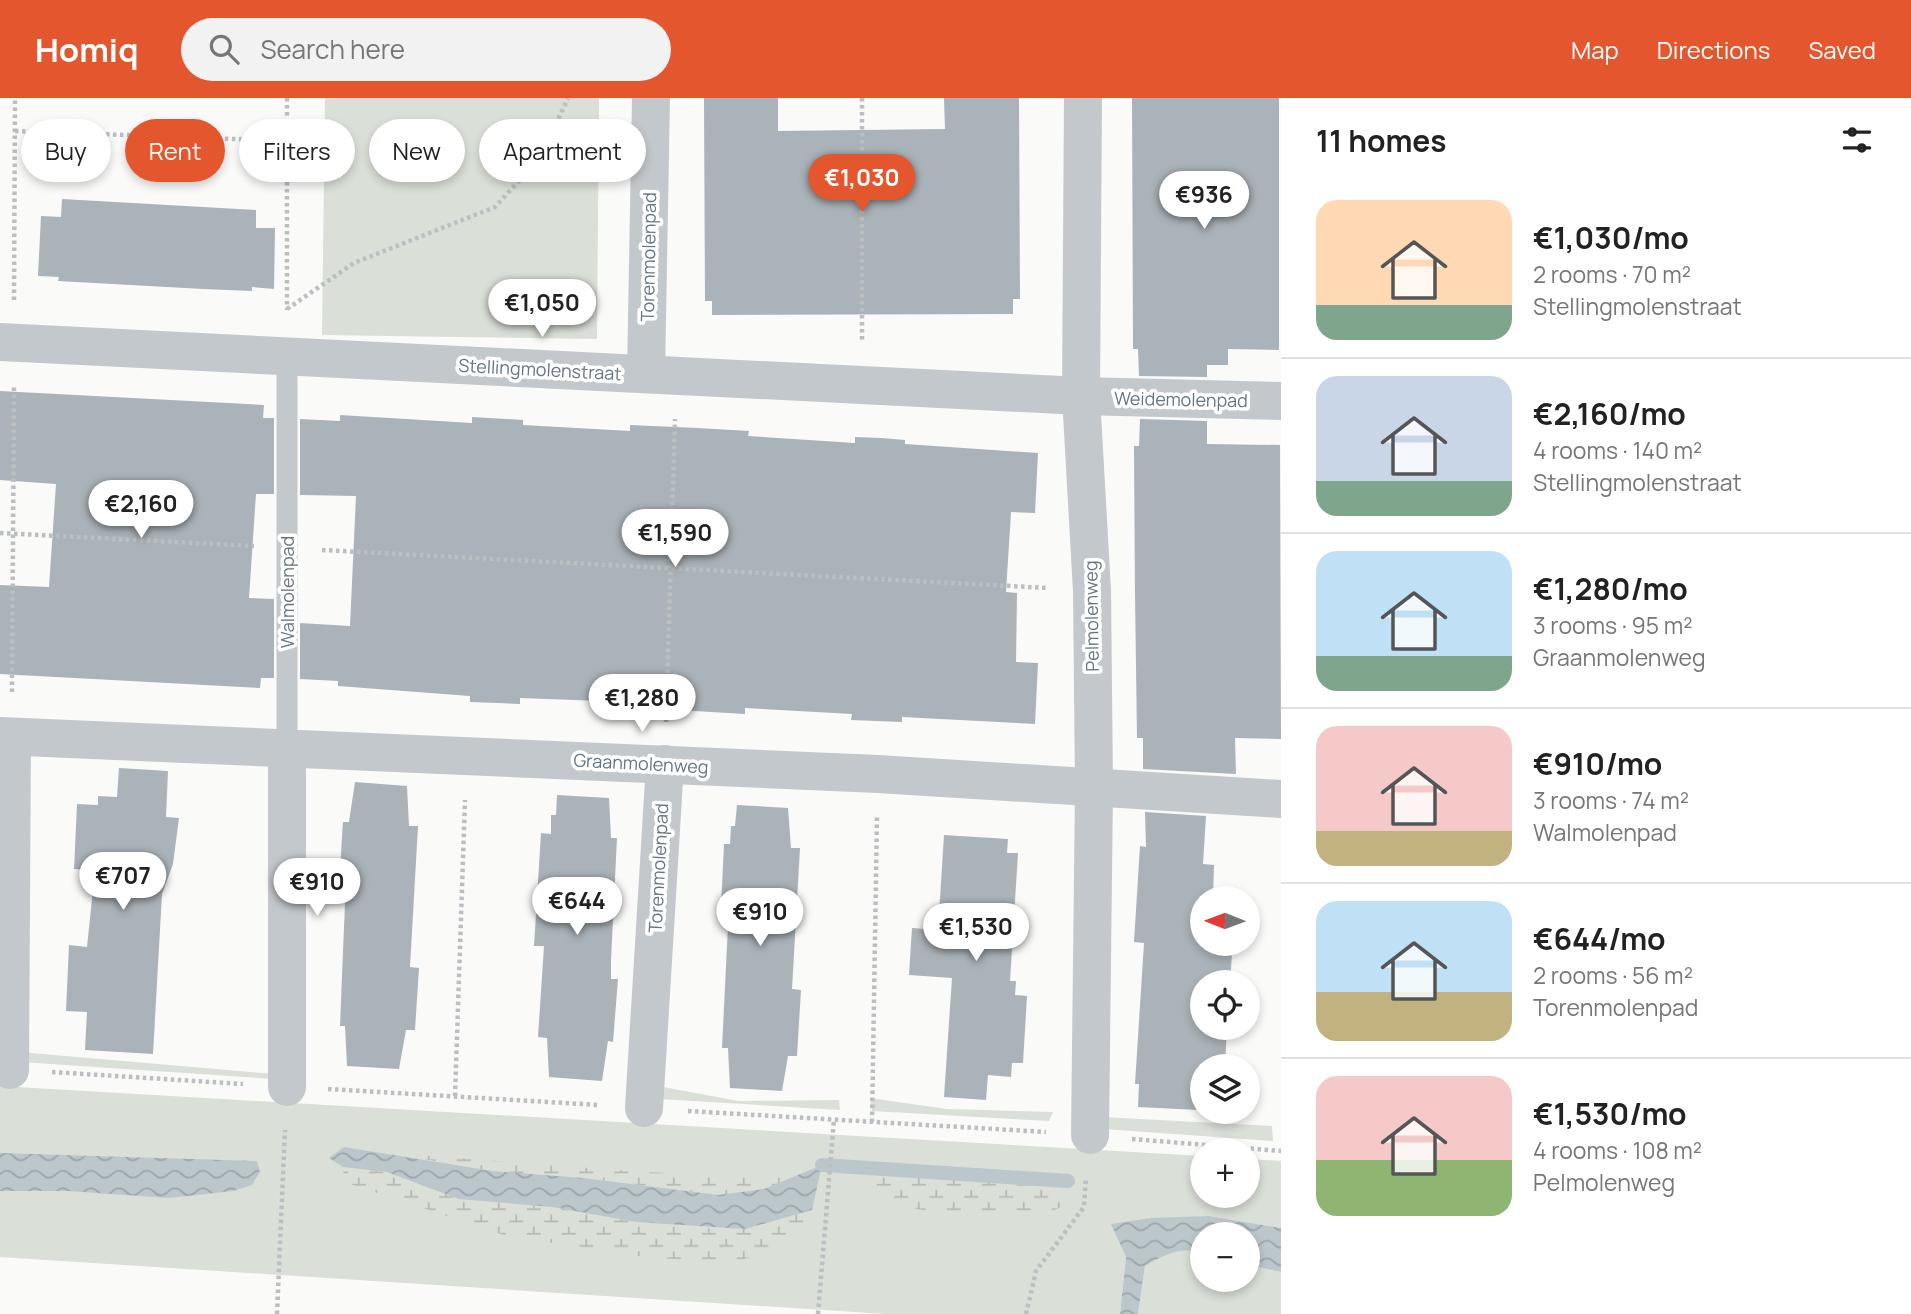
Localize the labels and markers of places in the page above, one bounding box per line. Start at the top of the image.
pin: €1,030 [805,155,919,214]
pin: €936 [1163,172,1245,231]
pin: €1,050 [485,280,599,339]
pin: €2,160 [84,480,198,540]
pin: €1,590 [618,510,732,569]
pin: €1,280 [585,674,699,734]
pin: €707 [82,852,164,912]
pin: €910 [276,858,358,918]
pin: €644 [536,878,618,937]
pin: €910 [719,888,801,948]
pin: €1,530 [919,904,1033,963]

